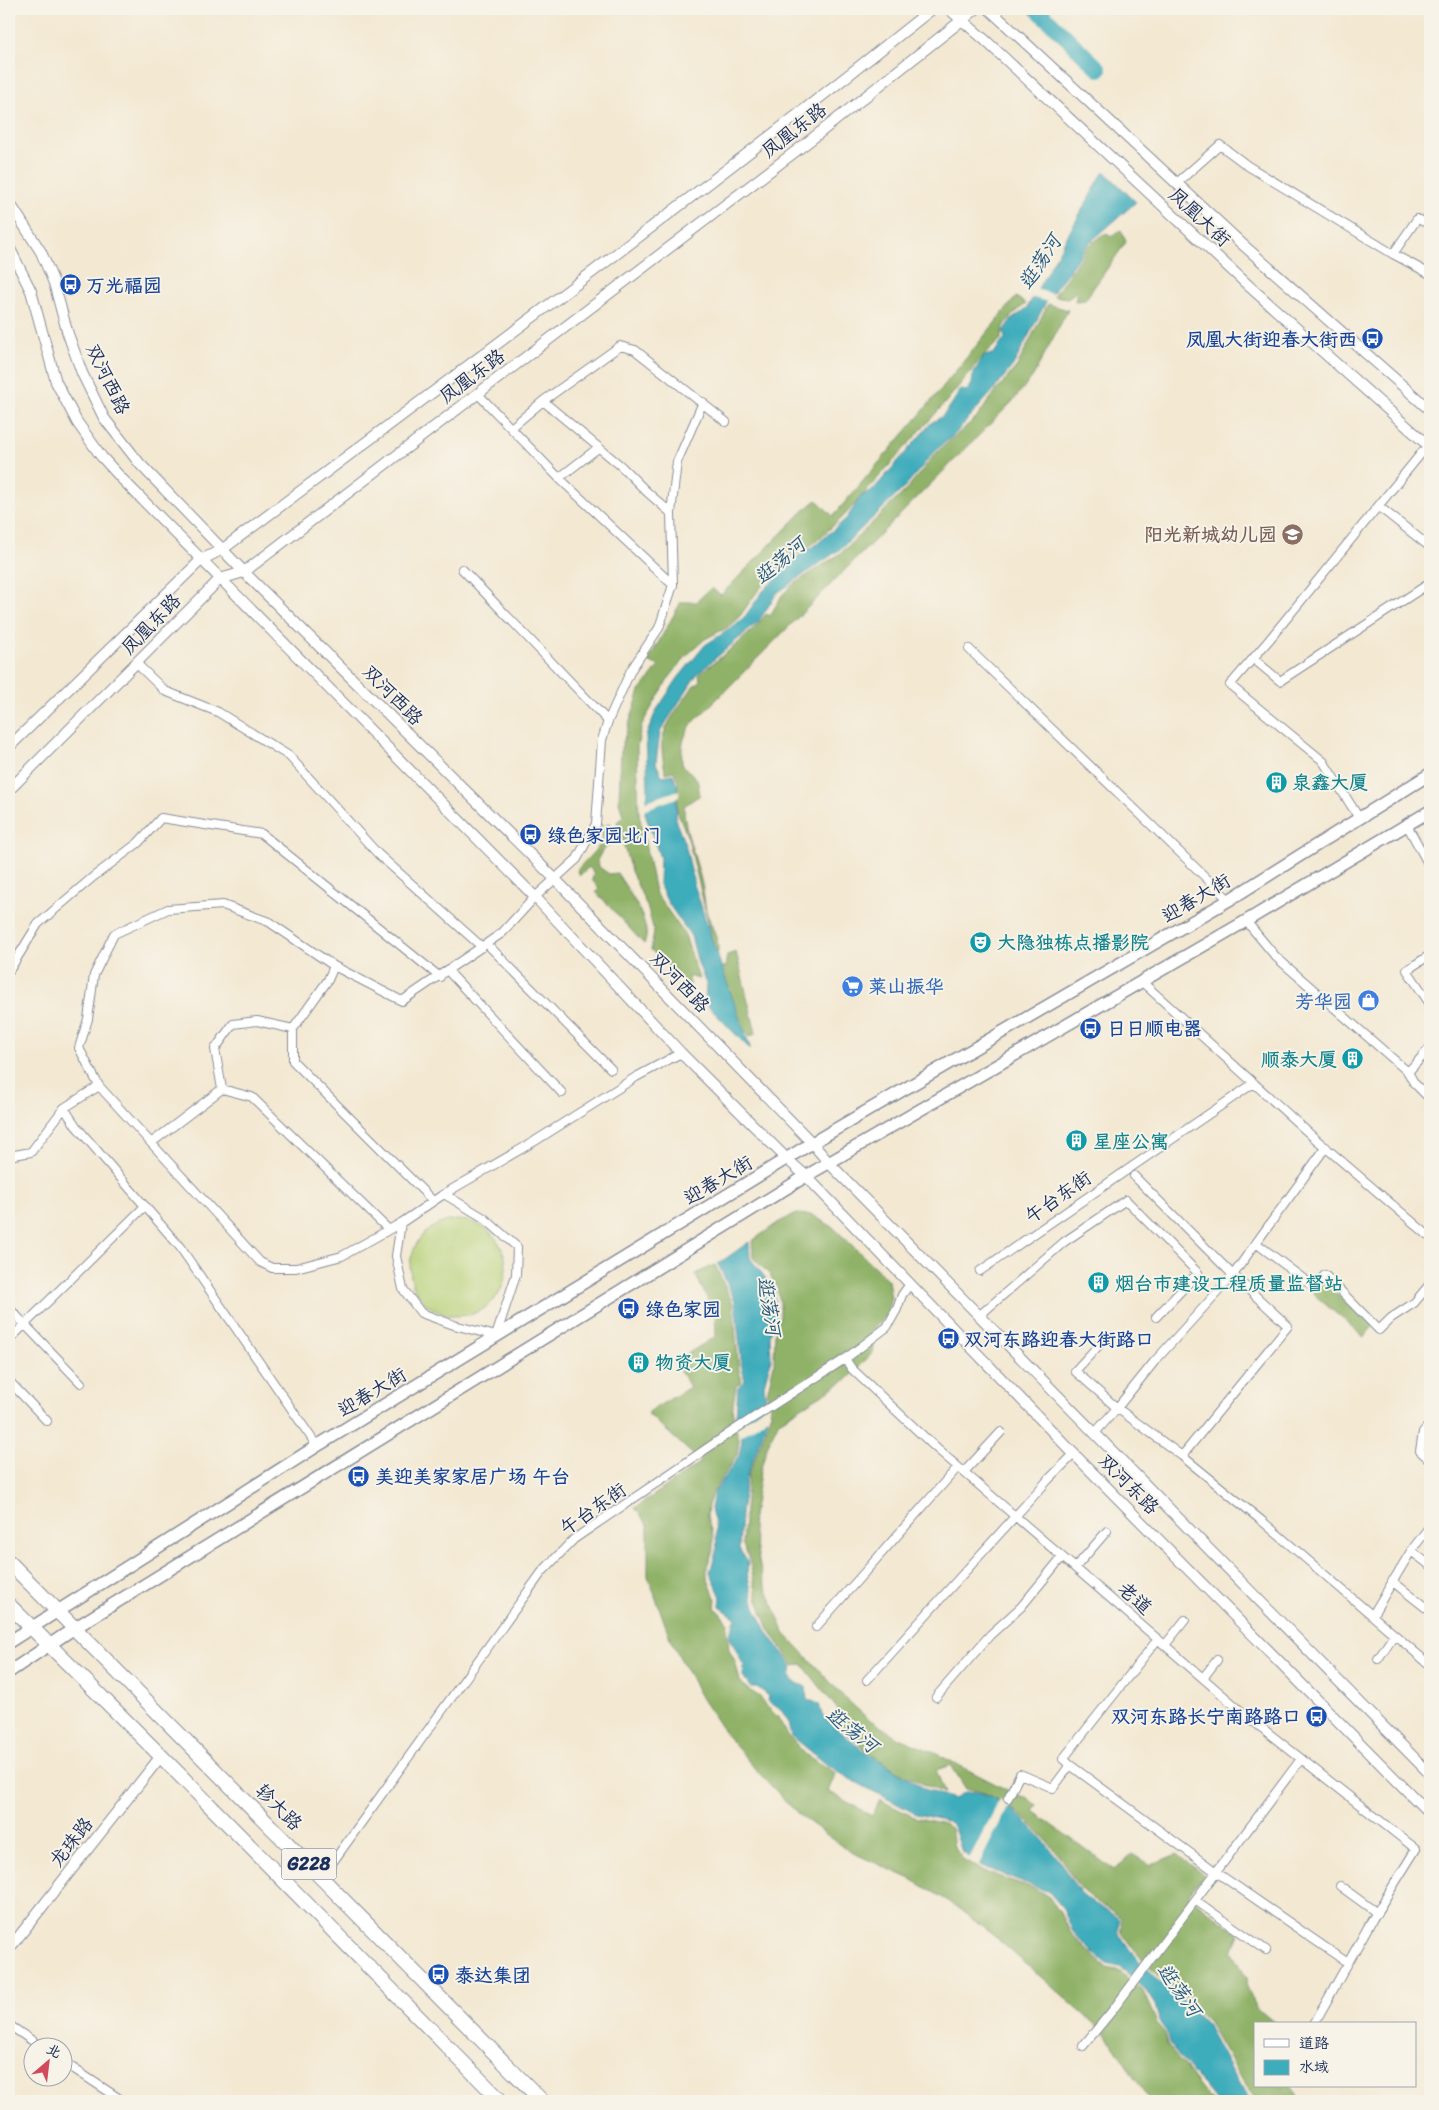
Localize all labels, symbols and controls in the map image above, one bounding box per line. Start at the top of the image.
street label: 凤凰东路 [754,94,834,166]
street label: 凤凰大街 [1161,179,1239,255]
water label: 逛荡河 [1009,225,1073,297]
place label: 万光福园 [86,269,162,302]
bus stop icon: 万光福园 [58,273,82,297]
place label: 凤凰大街迎春大街西 [1186,323,1357,356]
bus stop icon: 凤凰大街迎春大街西 [1361,327,1385,351]
street label: 双河西路 [77,338,139,420]
street label: 凤凰东路 [432,340,512,412]
place label: 阳光新城幼儿园 [1144,518,1277,551]
school or university icon: 阳光新城幼儿园 [1281,522,1305,546]
water label: 逛荡河 [746,526,817,594]
street label: 凤凰东路 [113,585,189,663]
street label: 双河西路 [354,656,432,734]
place label: 泉鑫大厦 [1292,766,1368,799]
building icon: 泉鑫大厦 [1264,770,1288,794]
place label: 绿色家园北门 [547,819,661,852]
bus stop icon: 绿色家园北门 [519,823,543,847]
street label: 迎春大街 [1155,864,1237,932]
place label: 大隐独栋点播影院 [997,926,1149,959]
theatre icon: 大隐独栋点播影院 [969,930,993,954]
street label: 双河西路 [642,943,718,1021]
place label: 莱山振华 [868,970,944,1003]
supermarket icon: 莱山振华 [840,974,864,998]
place label: 芳华园 [1295,985,1352,1018]
shop icon: 芳华园 [1356,989,1380,1013]
place label: 日日顺电器 [1107,1012,1202,1045]
bus stop icon: 日日顺电器 [1079,1016,1103,1040]
place label: 顺泰大厦 [1261,1043,1337,1076]
building icon: 顺泰大厦 [1341,1047,1365,1071]
place label: 星座公寓 [1093,1125,1169,1158]
building icon: 星座公寓 [1065,1129,1089,1153]
street label: 迎春大街 [677,1146,759,1214]
street label: 午台东街 [1017,1162,1099,1232]
place label: 烟台市建设工程质量监督站 [1115,1267,1343,1300]
building icon: 烟台市建设工程质量监督站 [1087,1271,1111,1295]
water label: 逛荡河 [747,1274,791,1341]
place label: 绿色家园 [645,1293,721,1326]
bus stop icon: 绿色家园 [617,1297,641,1321]
place label: 双河东路迎春大街路口 [964,1323,1154,1356]
bus stop icon: 双河东路迎春大街路口 [936,1327,960,1351]
place label: 物资大厦 [655,1346,731,1379]
building icon: 物资大厦 [627,1350,651,1374]
street label: 迎春大街 [331,1358,413,1426]
street label: 双河东路 [1090,1445,1168,1523]
place label: 美迎美家家居广场 午台 [375,1460,570,1493]
bus stop icon: 美迎美家家居广场 午台 [347,1464,371,1488]
street label: 午台东街 [552,1474,634,1544]
street label: 老道 [1110,1573,1160,1623]
water label: 逛荡河 [818,1698,889,1764]
place label: 双河东路长宁南路路口 [1111,1700,1301,1733]
bus stop icon: 双河东路长宁南路路口 [1305,1704,1329,1728]
street label: 轸大路 [247,1775,311,1839]
street label: 龙珠路 [40,1809,102,1875]
road number: G228 [282,1848,336,1880]
water label: 逛荡河 [1147,1955,1212,2027]
place label: 泰达集团 [455,1959,531,1992]
bus stop icon: 泰达集团 [427,1963,451,1987]
legend [1254,2022,1416,2088]
text: 道路 [1299,2030,1329,2056]
text: 北 [42,2037,66,2065]
north arrow [22,2038,72,2088]
text: 水域 [1299,2054,1329,2080]

